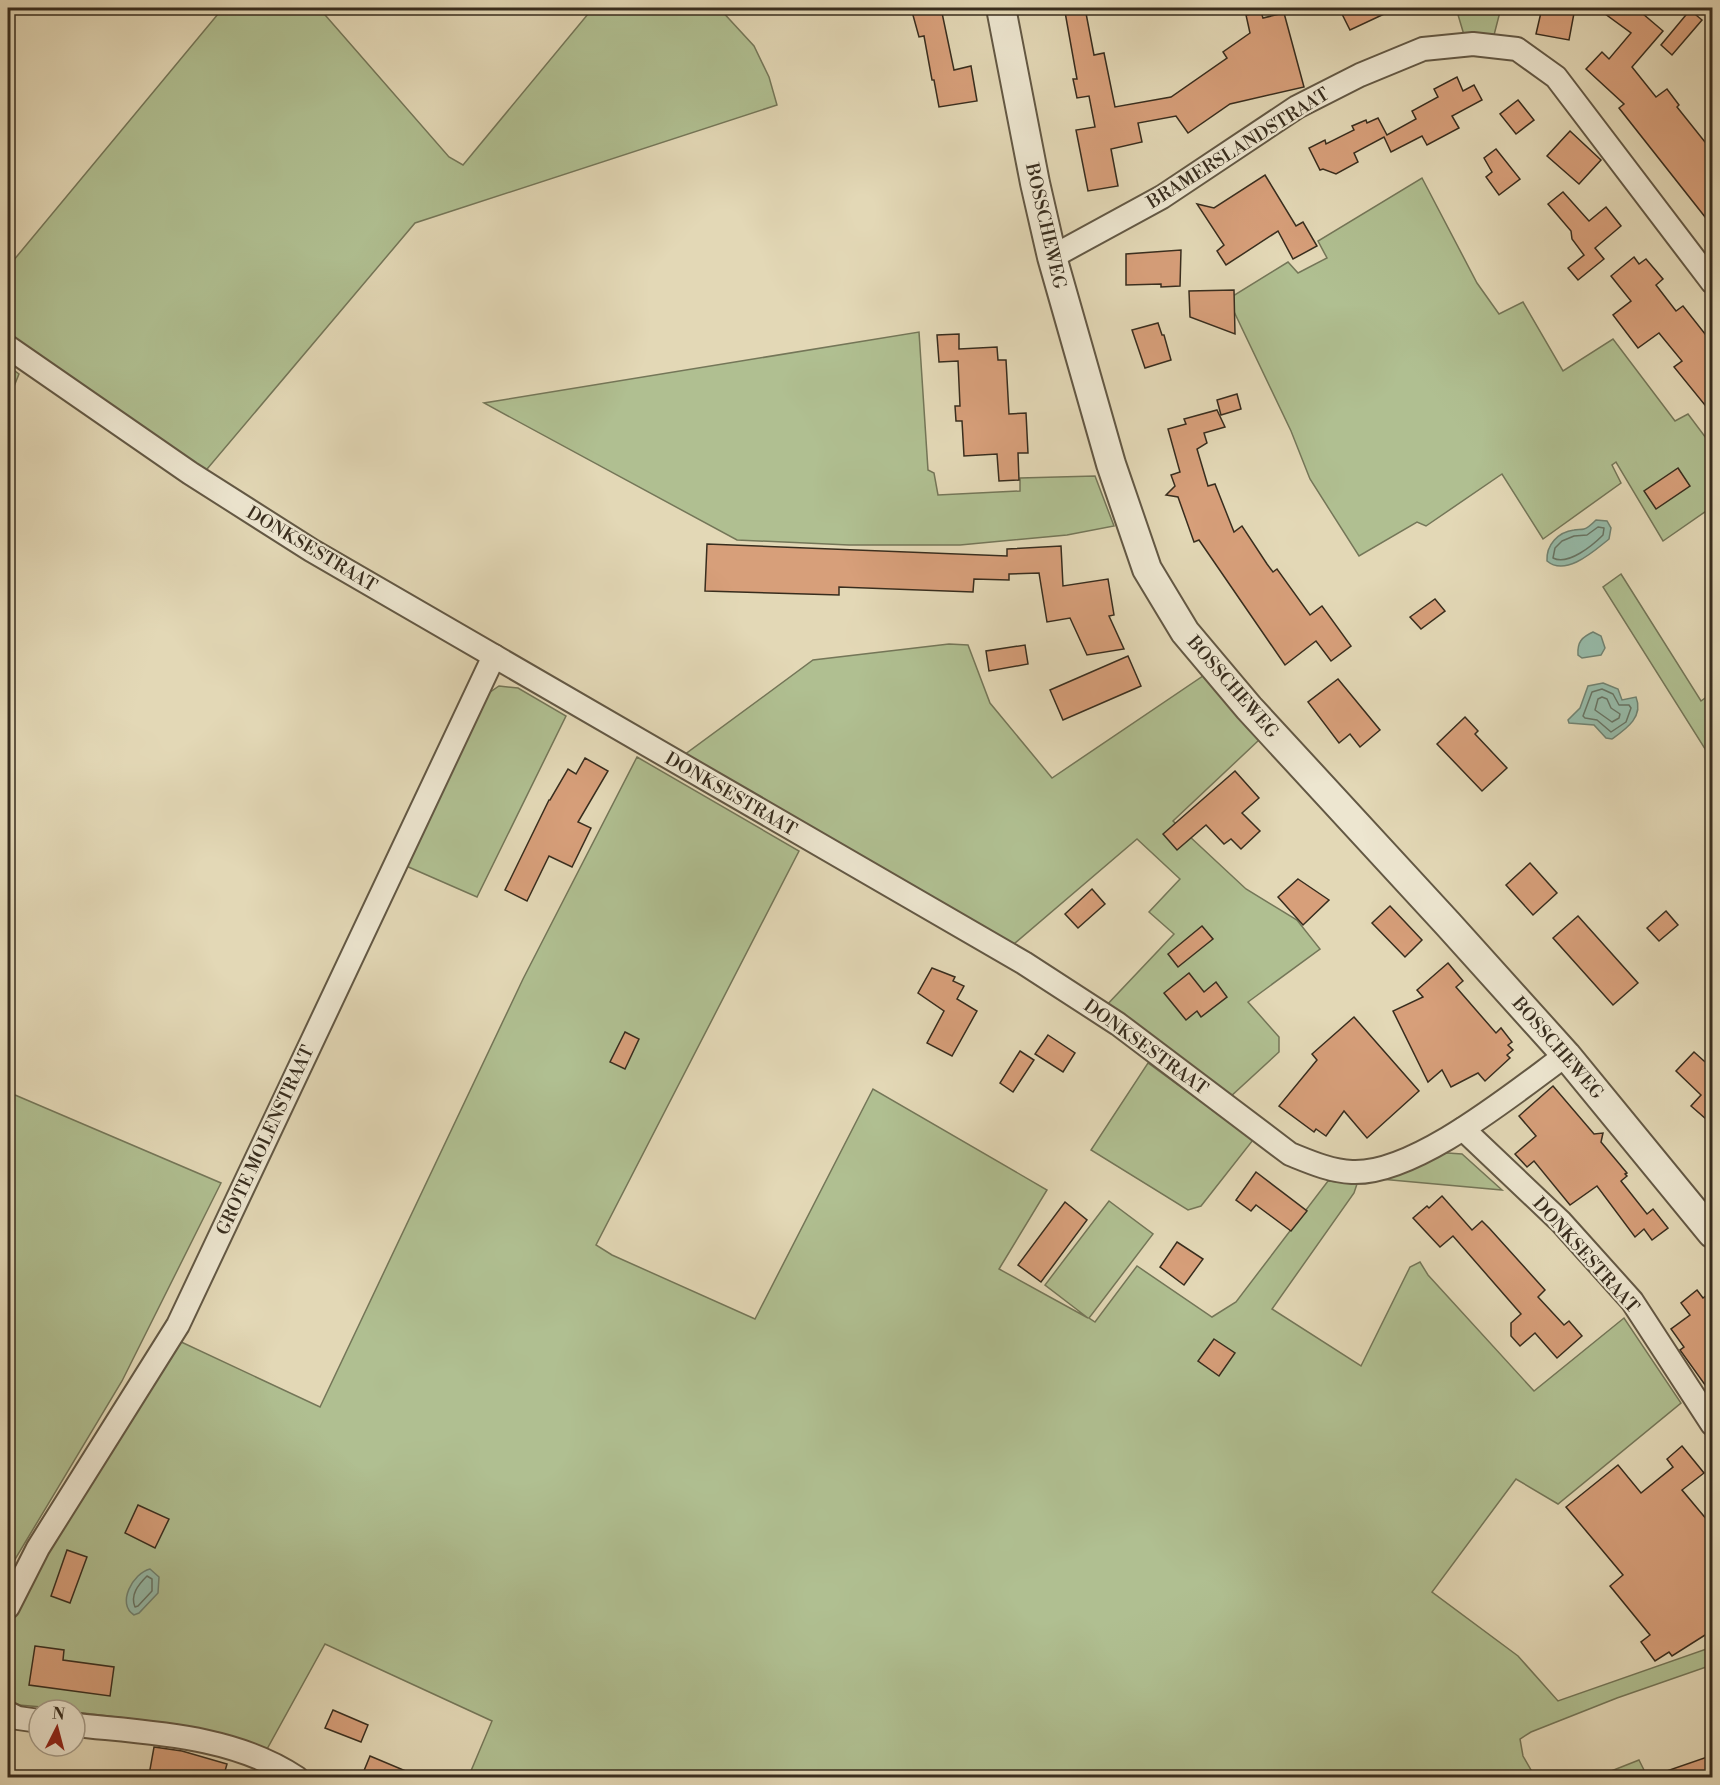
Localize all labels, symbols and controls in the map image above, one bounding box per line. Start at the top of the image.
street label: BRAMERSLANDSTRAAT [1142,83,1334,215]
street label: BOSSCHEWEG [1020,160,1071,292]
street label: DONKSESTRAAT [242,501,382,598]
street label: BOSSCHEWEG [1181,631,1284,744]
street label: DONKSESTRAAT [661,747,801,842]
street label: BOSSCHEWEG [1506,992,1609,1105]
street label: DONKSESTRAAT [1079,994,1213,1100]
street label: GROTE MOLENSTRAAT [211,1041,320,1239]
street label: DONKSESTRAAT [1527,1192,1644,1318]
north arrow [27,1698,87,1758]
text: N [51,1703,66,1725]

